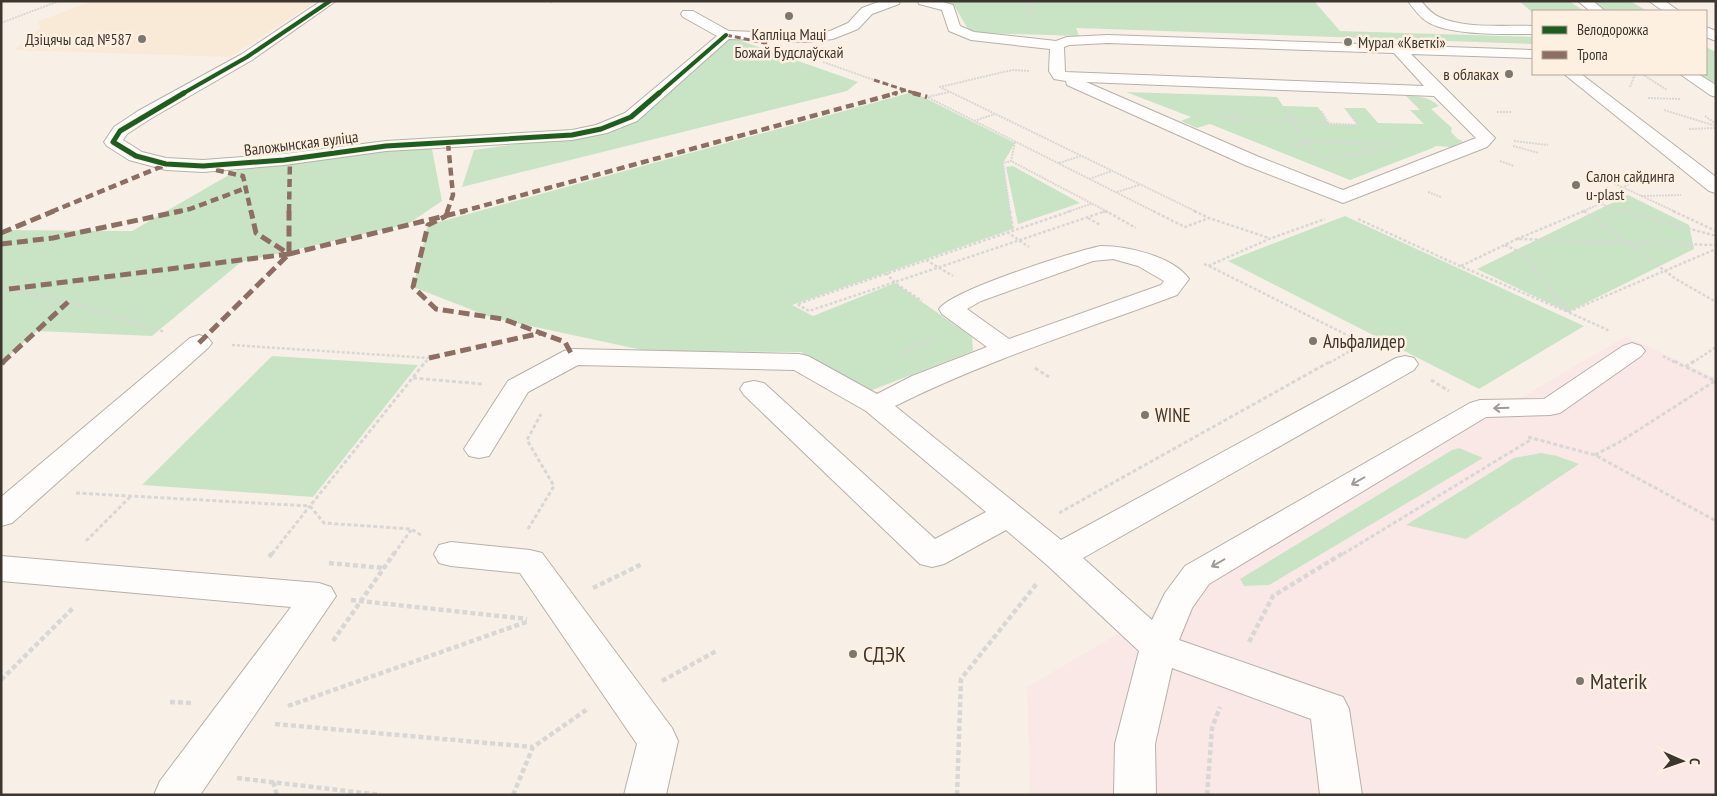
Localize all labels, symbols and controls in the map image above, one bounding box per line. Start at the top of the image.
marker: Капліца Маці Божай Будслаўскай [783,10,795,22]
legend [1532,10,1707,75]
text: Велодорожка [1577,20,1648,39]
place label: Капліца Маці Божай Будслаўскай [734,24,844,62]
place label: Дзіцячы сад №587 [25,29,132,49]
place label: Мурал «Кветкі» [1358,32,1446,52]
marker: Дзіцячы сад №587 [136,33,148,45]
marker: Мурал «Кветкі» [1342,36,1354,48]
text: Тропа [1577,45,1608,64]
place label: в облаках [1443,64,1499,84]
marker: в облаках [1503,68,1515,80]
street label: Валожынская вуліца [243,126,359,160]
place label: Салон сайдинга u-plast [1586,166,1675,204]
marker: Салон сайдинга u-plast [1570,179,1582,191]
place label: Альфалидер [1323,329,1405,353]
marker: Альфалидер [1307,335,1319,347]
place label: WINE [1155,403,1191,427]
one-way arrow [1493,404,1509,413]
marker: WINE [1139,409,1151,421]
one-way arrow [1351,476,1365,486]
one-way arrow [1210,558,1225,568]
place label: СДЭК [863,640,906,668]
marker: СДЭК [847,648,859,660]
place label: Materik [1590,667,1648,695]
marker: Materik [1574,675,1586,687]
north arrow [1657,736,1707,786]
text: С [1686,758,1704,766]

